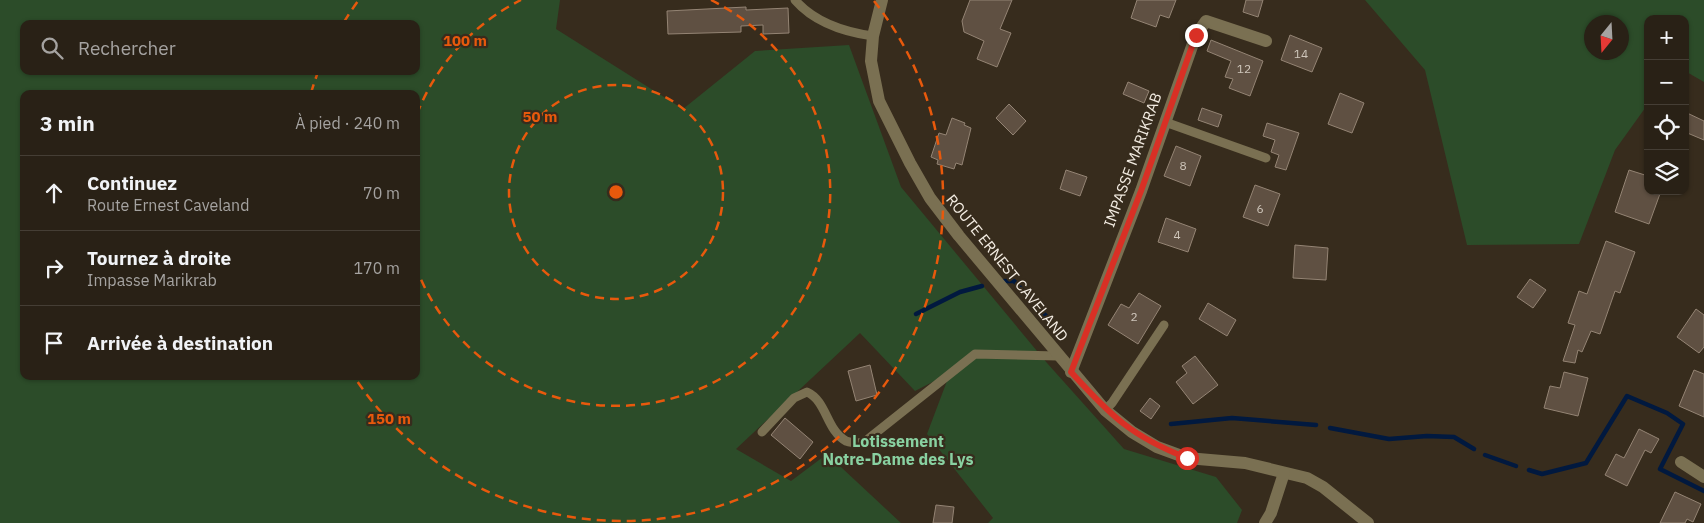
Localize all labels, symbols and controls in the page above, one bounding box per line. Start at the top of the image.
north arrow [1584,15,1629,60]
map controls [1644,15,1689,195]
button: + [1644,15,1689,60]
search box [20,20,420,75]
route end [1185,24,1208,47]
text: 100 m [443,31,487,50]
icon: search [38,34,66,62]
text: Rechercher [78,36,176,60]
house number: 14 [1294,46,1308,61]
button: − [1644,60,1689,105]
house number: 12 [1237,61,1251,76]
street label: IMPASSE MARIKRAB [1099,90,1166,230]
button: locate [1644,105,1689,150]
text: 50 m [523,107,557,126]
text: 3 min [40,109,95,137]
text: À pied · 240 m [295,113,400,133]
button: layers [1644,150,1689,195]
house number: 8 [1179,158,1187,173]
text: Continuez [87,171,177,195]
icon: ahead [40,179,68,207]
text: 70 m [363,183,400,203]
centre of rings [607,183,625,201]
street label: ROUTE ERNEST CAVELAND [942,190,1073,345]
text: Route Ernest Caveland [87,195,249,215]
house number: 6 [1256,201,1264,216]
house number: 4 [1173,227,1181,242]
text: Tournez à droite [87,246,231,270]
icon: right [40,254,68,282]
text: 170 m [353,258,400,278]
text: Impasse Marikrab [87,270,217,290]
house number: 2 [1130,309,1138,324]
icon: arrive [40,329,68,357]
text: Arrivée à destination [87,331,273,355]
text: 150 m [367,409,411,428]
district label: Lotissement Notre-Dame des Lys [823,431,973,469]
route start [1176,447,1199,470]

